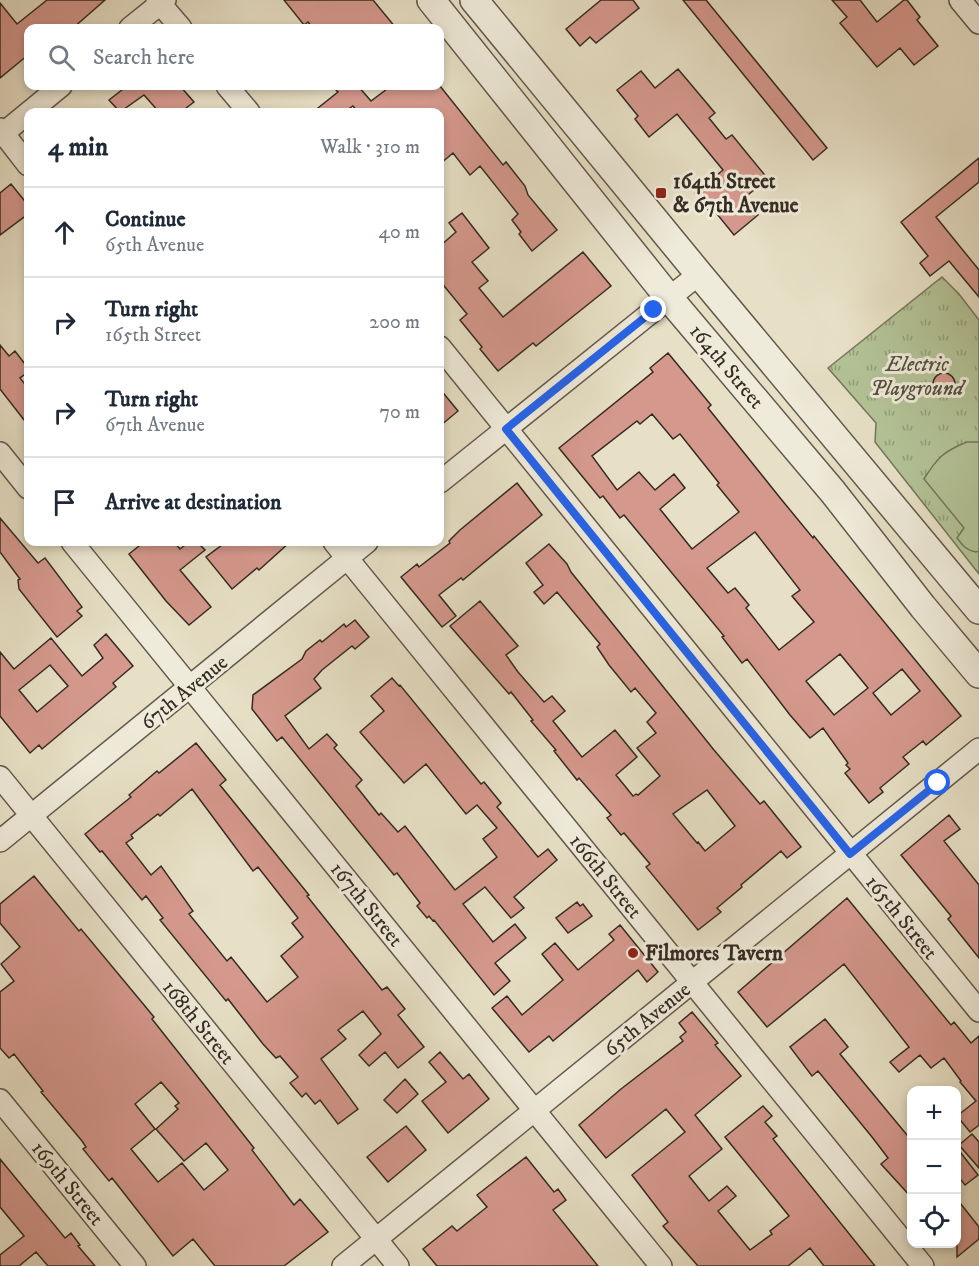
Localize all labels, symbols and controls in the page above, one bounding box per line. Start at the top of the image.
search box [24,24,444,90]
icon: search [45,41,78,74]
text: Search here [93,44,195,71]
text: 4 min [48,131,108,164]
text: Walk · 310 m [320,135,420,160]
place label: 164th Street & 67th Avenue [673,169,799,219]
marker: 164th Street & 67th Avenue [654,186,668,200]
text: Continue [105,206,186,233]
icon: ahead [48,216,81,249]
text: 40 m [378,220,420,245]
text: 65th Avenue [105,233,204,258]
text: Turn right [105,296,198,323]
route end [640,296,666,322]
icon: right [48,306,81,339]
text: 200 m [369,310,420,335]
street label: 164th Street [683,319,769,414]
text: 165th Street [105,323,201,348]
park label: Electric Playground [871,352,967,402]
text: Turn right [105,386,198,413]
icon: right [48,396,81,429]
text: 70 m [379,400,420,425]
text: 67th Avenue [105,413,205,438]
icon: arrive [48,486,81,519]
text: Arrive at destination [105,489,282,516]
street label: 67th Avenue [136,650,234,736]
route start [924,769,950,795]
street label: 166th Street [563,829,647,924]
street label: 167th Street [324,857,408,952]
street label: 165th Street [859,870,943,965]
place label: Filmores Tavern [645,941,784,967]
marker: Filmores Tavern [626,946,640,960]
street label: 168th Street [156,975,240,1070]
street label: 65th Avenue [599,977,697,1063]
map controls [907,1086,961,1248]
button: + [907,1086,961,1140]
street label: 169th Street [25,1136,109,1231]
button: − [907,1140,961,1194]
button: locate [907,1194,961,1248]

